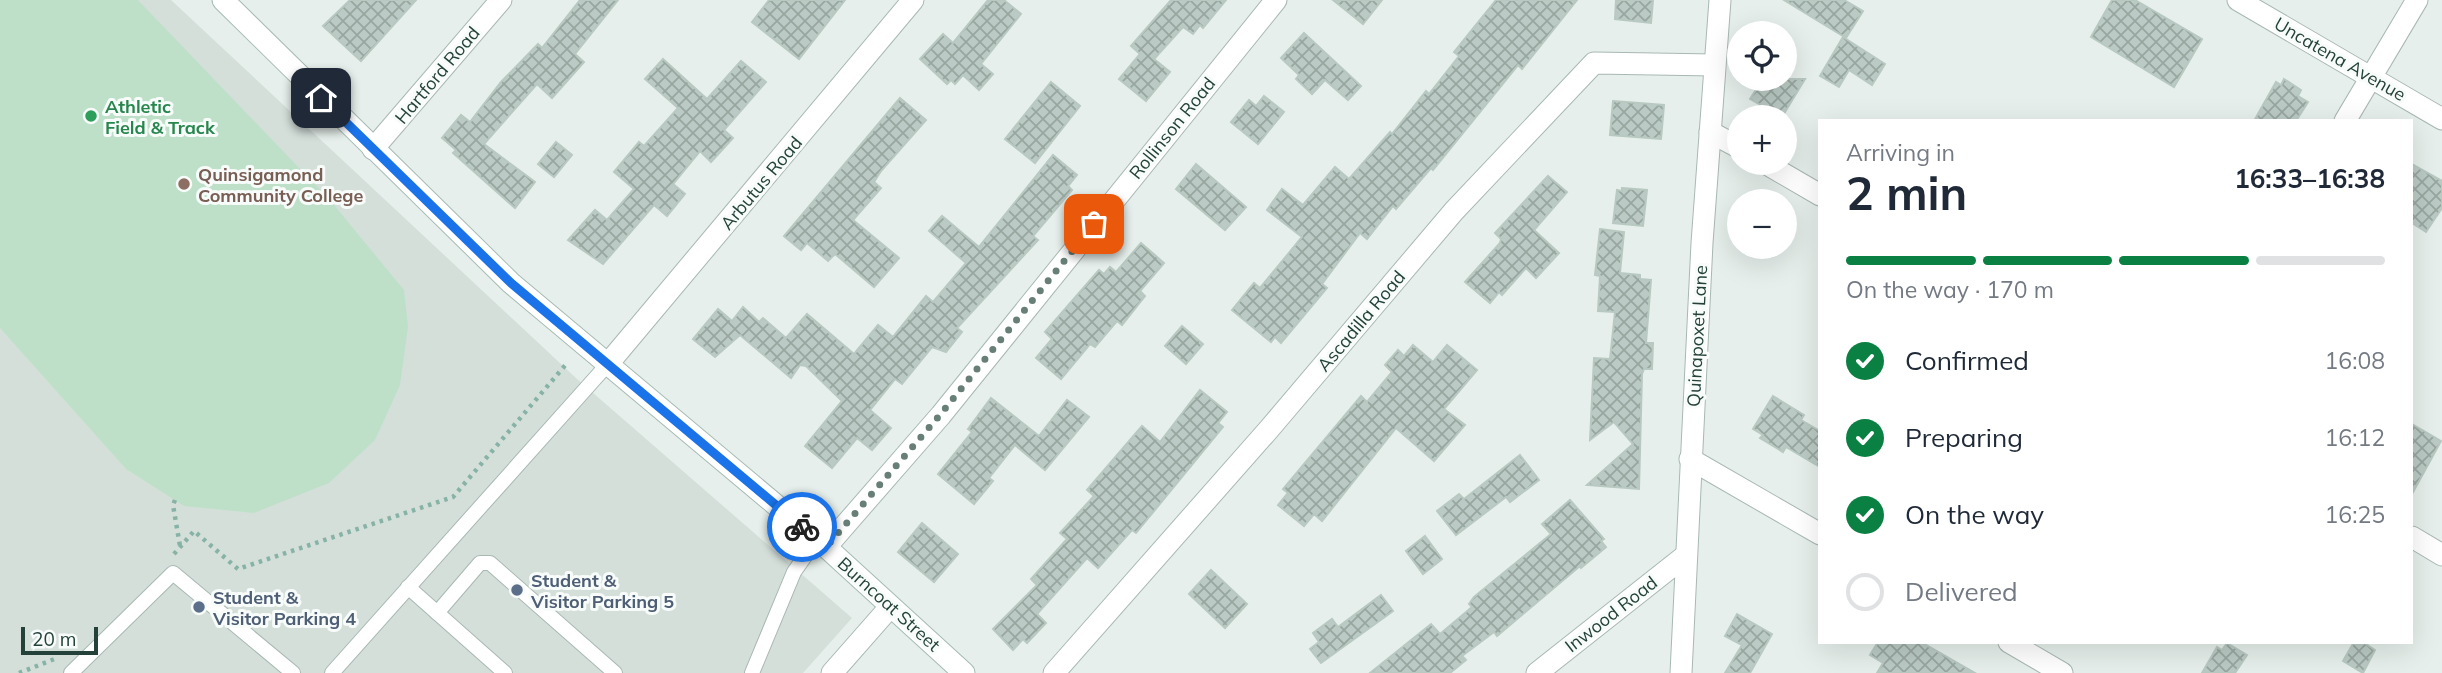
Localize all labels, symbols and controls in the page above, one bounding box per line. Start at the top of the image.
street label: Uncatena Avenue [2270,12,2410,106]
map controls [1727,21,1797,259]
button: locate [1727,21,1797,91]
street label: Hartford Road [390,22,484,128]
pin [291,68,351,128]
street label: Rollinson Road [1124,72,1220,184]
icon: home [302,79,340,117]
place label: Athletic Field & Track [105,95,216,139]
button: + [1727,105,1797,175]
marker: Athletic Field & Track [83,108,99,124]
street label: Arbutus Road [715,131,807,235]
text: Arriving in [1846,138,1955,167]
text: 16:33–16:38 [2234,162,2385,195]
place label: Quinsigamond Community College [198,163,363,207]
text: 2 min [1846,164,1967,222]
marker: Quinsigamond Community College [176,176,192,192]
button: − [1727,189,1797,259]
pin [1064,194,1124,254]
icon: bag [1075,205,1113,243]
street label: Quinapoxet Lane [1682,265,1712,407]
street label: Ascadilla Road [1312,266,1410,376]
text: On the way · 170 m [1846,275,2054,304]
icon: check [1846,342,1884,380]
text: Confirmed [1905,344,2029,377]
text: 16:08 [2325,346,2385,375]
icon: check [1846,419,1884,457]
text: Preparing [1905,421,2023,454]
text: 16:12 [2325,423,2385,452]
courier [767,492,837,562]
icon: check [1846,496,1884,534]
text: On the way [1905,498,2044,531]
text: 16:25 [2325,500,2385,529]
icon: bike [783,508,821,546]
street label: Burncoat Street [833,552,945,656]
place label: Student & Visitor Parking 5 [530,569,674,613]
street label: Inwood Road [1560,571,1662,657]
text: Delivered [1905,575,2018,608]
marker: Student & Visitor Parking 5 [509,582,525,598]
place label: Student & Visitor Parking 4 [212,586,356,630]
marker: Student & Visitor Parking 4 [191,599,207,615]
scale bar [21,624,98,656]
text: 20 m [32,627,76,651]

